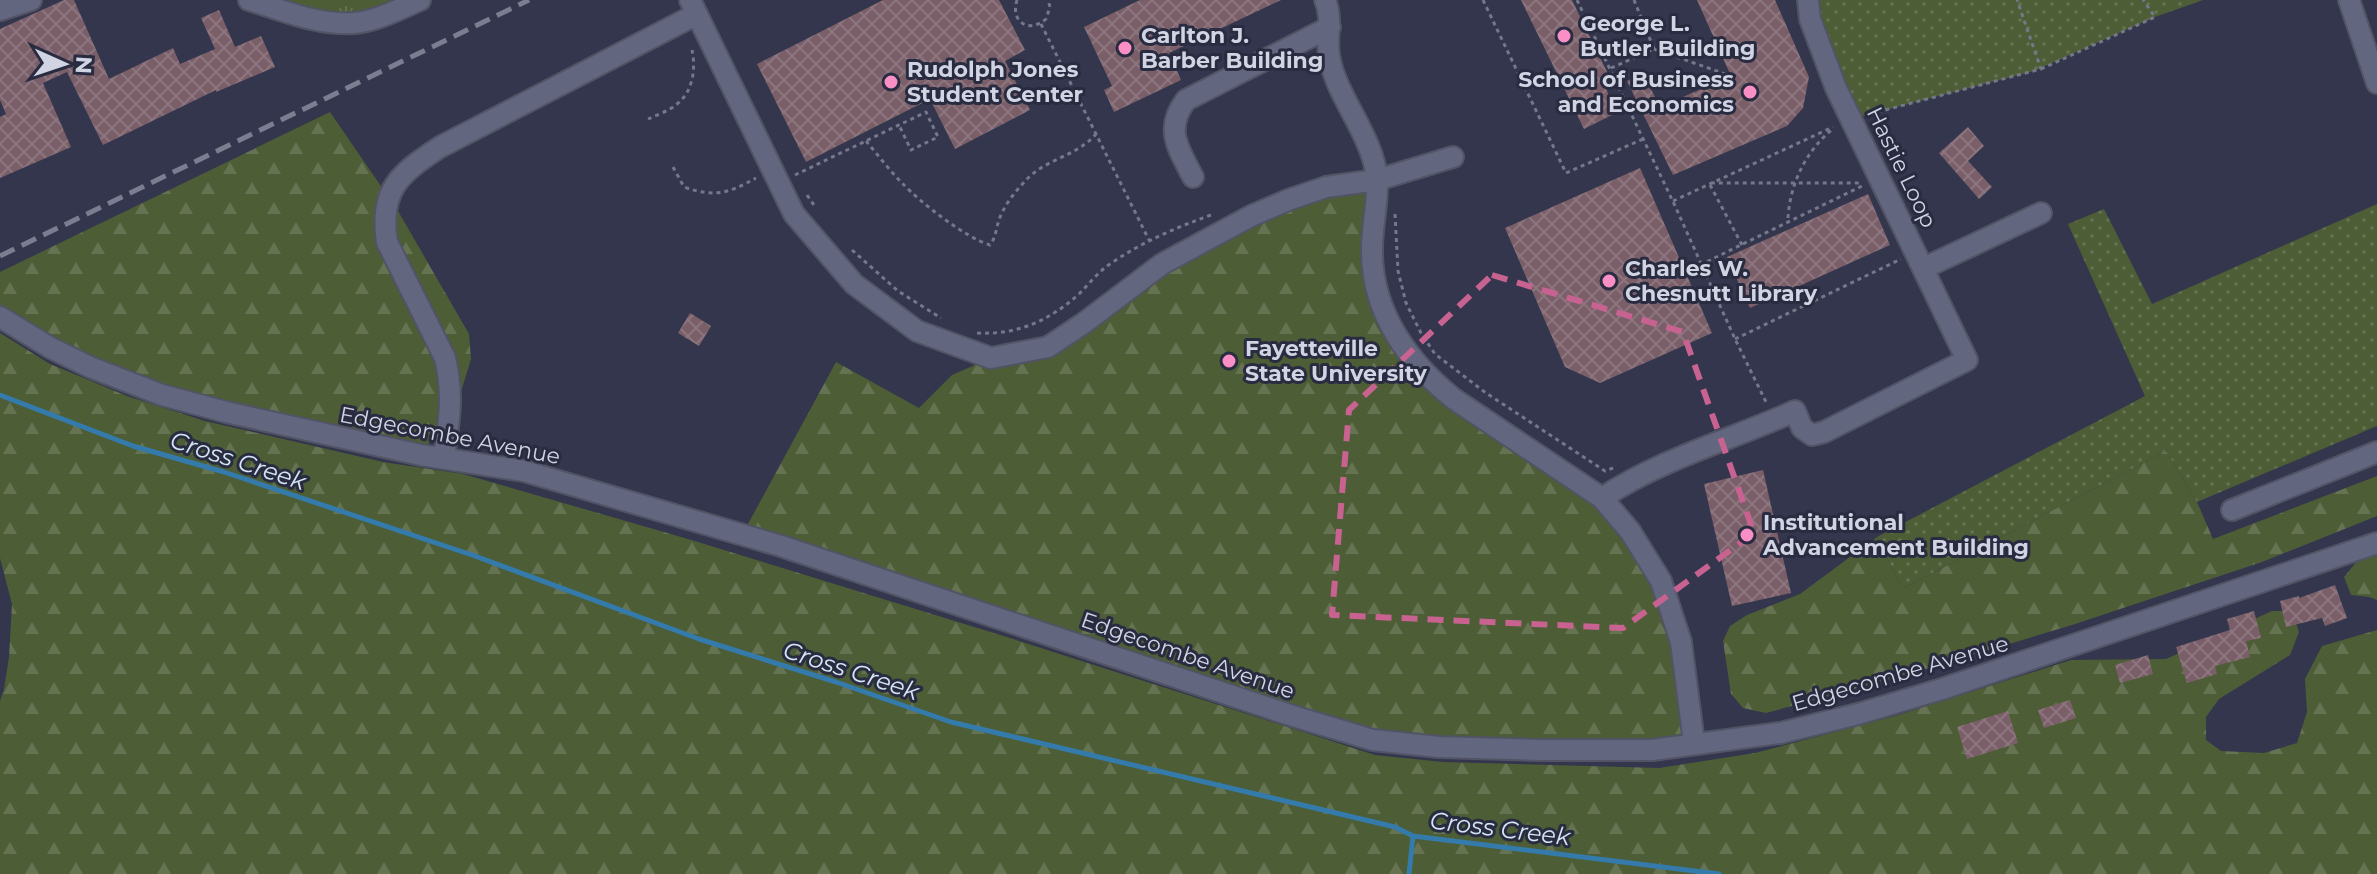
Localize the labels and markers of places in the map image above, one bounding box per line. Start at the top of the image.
place label: George L. Butler Building [1580,10,1755,62]
place label: Carlton J. Barber Building [1141,22,1323,74]
marker: George L. Butler Building [1555,27,1573,45]
marker: Carlton J. Barber Building [1116,39,1134,57]
place label: Rudolph Jones Student Center [907,56,1083,108]
place label: School of Business and Economics [1518,66,1734,118]
marker: Rudolph Jones Student Center [882,73,900,91]
marker: School of Business and Economics [1741,83,1759,101]
place label: Charles W. Chesnutt Library [1625,255,1818,307]
marker: Charles W. Chesnutt Library [1600,272,1618,290]
place label: Fayetteville State University [1245,335,1428,387]
marker: Fayetteville State University [1220,352,1238,370]
place label: Institutional Advancement Building [1762,509,2029,561]
marker: Institutional Advancement Building [1738,526,1756,544]

